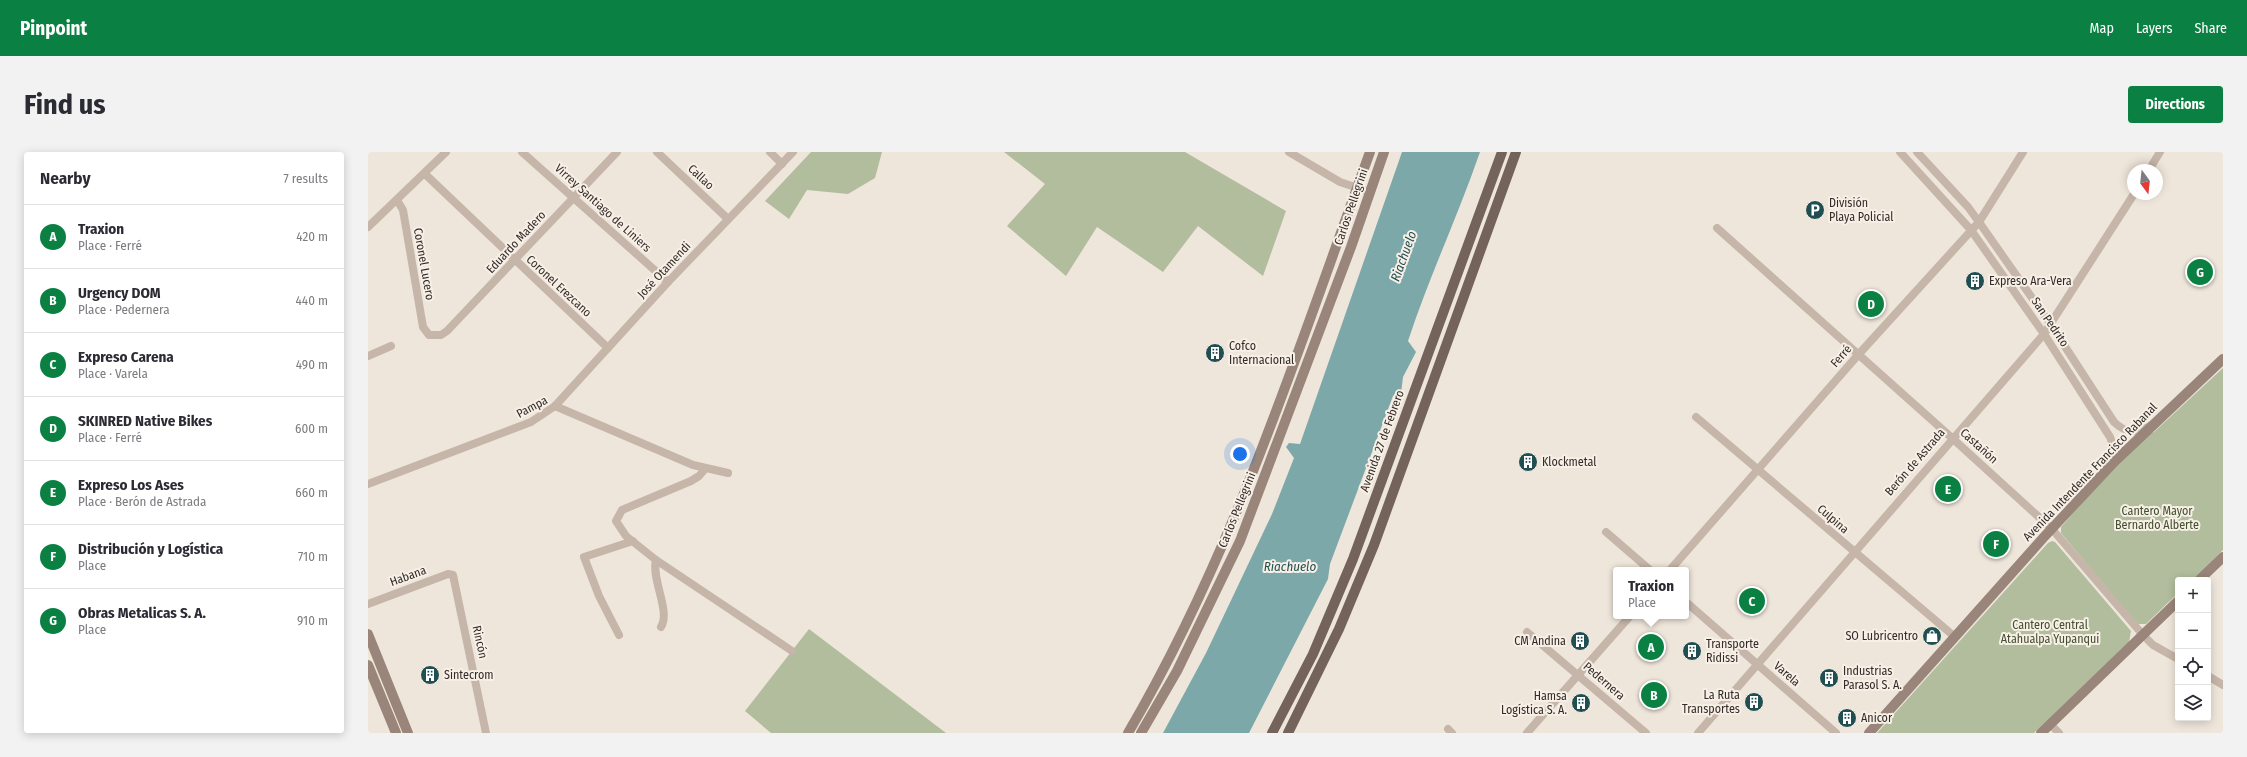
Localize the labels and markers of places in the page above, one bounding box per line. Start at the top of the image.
place label: División Playa Policial [1829,196,1893,224]
parking icon: División Playa Policial [1804,199,1826,221]
pin: G [2187,257,2213,287]
building icon: Expreso Ara-Vera [1964,270,1986,292]
place label: Expreso Ara-Vera [1989,274,2072,288]
pin: D [1858,289,1884,319]
place label: Cofco Internacional [1229,339,1294,367]
building icon: Cofco Internacional [1204,342,1226,364]
building icon: Klockmetal [1517,451,1539,473]
place label: Klockmetal [1542,455,1596,469]
pin: E [1935,474,1961,504]
pin: F [1983,529,2009,559]
pin: C [1739,586,1765,616]
shop icon: SO Lubricentro [1921,625,1943,647]
place label: SO Lubricentro [1845,629,1918,643]
building icon: CM Andina [1569,630,1591,652]
pin: A [1638,632,1664,662]
place label: CM Andina [1514,634,1566,648]
place label: Transporte Ridissi [1706,637,1759,665]
building icon: Transporte Ridissi [1681,640,1703,662]
building icon: Sintecrom [419,664,441,686]
place label: Industrias Parasol S. A. [1843,664,1902,692]
building icon: Industrias Parasol S. A. [1818,667,1840,689]
place label: Sintecrom [444,668,494,682]
pin: B [1641,680,1667,710]
place label: La Ruta Transportes [1682,688,1740,716]
place label: Hamsa Logística S. A. [1501,689,1567,717]
building icon: La Ruta Transportes [1743,691,1765,713]
building icon: Hamsa Logística S. A. [1570,692,1592,714]
building icon: Anicor [1836,707,1858,729]
place label: Anicor [1861,711,1893,725]

